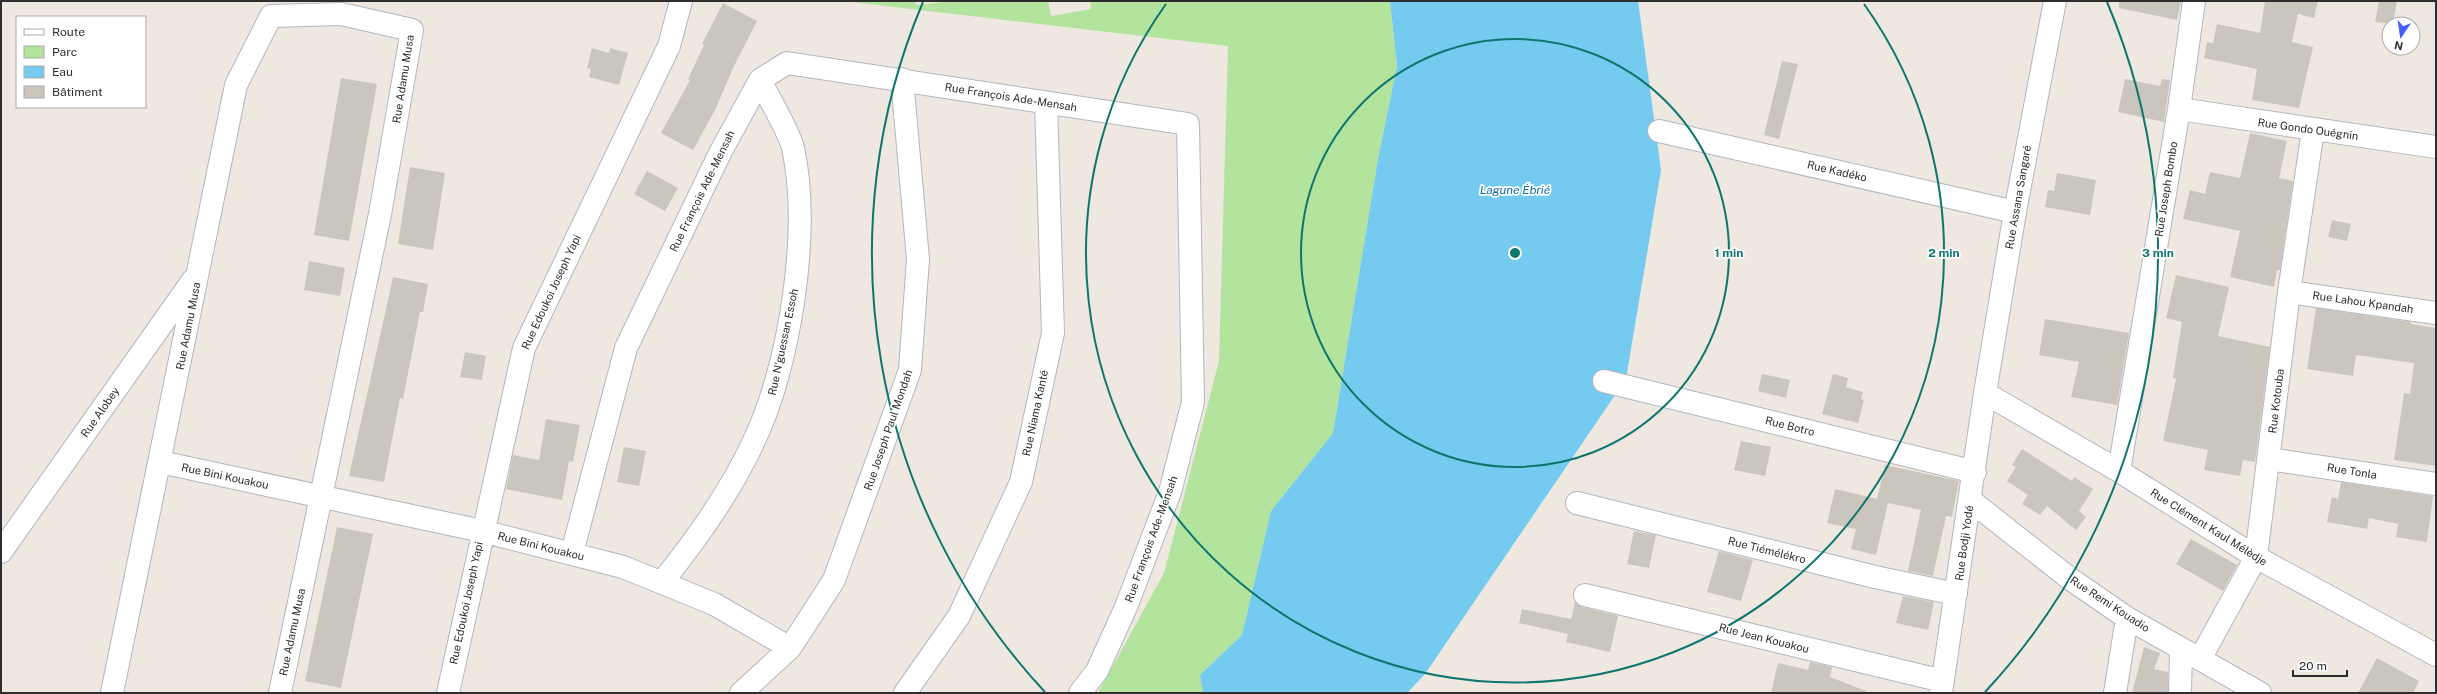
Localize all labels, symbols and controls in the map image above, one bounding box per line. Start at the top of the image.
legend [16,16,146,108]
north arrow [2381,16,2421,56]
text: Route [52,25,85,39]
street label: Rue Adamu Musa [390,34,416,124]
text: N [2393,39,2404,53]
text: Parc [52,45,77,59]
text: Eau [52,65,73,79]
street label: Rue François Ade-Mensah [944,81,1078,114]
text: Bâtiment [52,85,103,99]
street label: Rue Gondo Ouégnin [2257,116,2359,142]
street label: Rue François Ade-Mensah [667,128,738,254]
street label: Rue Joseph Bombo [2153,140,2179,238]
street label: Rue Assana Sangaré [2003,144,2033,250]
street label: Rue Kadéko [1806,158,1868,184]
water label: Lagune Ébrié [1480,183,1551,197]
street label: Rue Edoukoi Joseph Yapi [519,233,583,351]
centre of rings [1508,246,1522,260]
text: 1 min [1715,246,1743,260]
text: 2 min [1928,246,1960,260]
text: 3 min [2142,246,2174,260]
street label: Rue Adamu Musa [174,281,202,371]
street label: Rue N'guessan Essoh [766,287,800,397]
street label: Rue Lahou Kpandah [2312,289,2414,315]
street label: Rue Joseph Paul Mondah [862,368,914,492]
street label: Rue Kotouba [2266,368,2286,434]
street label: Rue Niama Kanté [1020,369,1050,457]
street label: Rue Alobey [78,385,122,439]
street label: Rue Botro [1764,414,1816,438]
street label: Rue Bini Kouakou [180,461,270,491]
street label: Rue Tonla [2326,461,2378,481]
street label: Rue François Ade-Mensah [1122,474,1180,604]
street label: Rue Clément Kaul Mélèdje [2149,486,2269,568]
street label: Rue Bodji Yodé [1953,504,1975,582]
street label: Rue Bini Kouakou [496,529,586,563]
street label: Rue Tiémélékro [1727,535,1807,565]
street label: Rue Edoukoi Joseph Yapi [447,541,485,665]
street label: Rue Remi Kouadio [2068,574,2152,634]
street label: Rue Adamu Musa [277,587,307,677]
street label: Rue Jean Kouakou [1718,621,1810,655]
scale bar [2293,652,2347,678]
text: 20 m [2299,659,2327,673]

